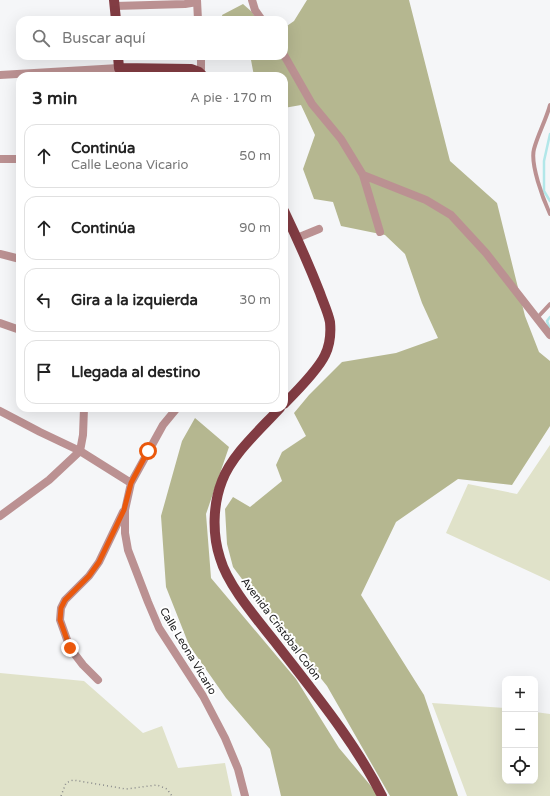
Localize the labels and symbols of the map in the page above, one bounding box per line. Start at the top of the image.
route start [139,442,157,460]
street label: Avenida Cristóbal Colón [238,575,324,683]
street label: Calle Leona Vicario [157,605,219,697]
route end [61,639,79,657]

